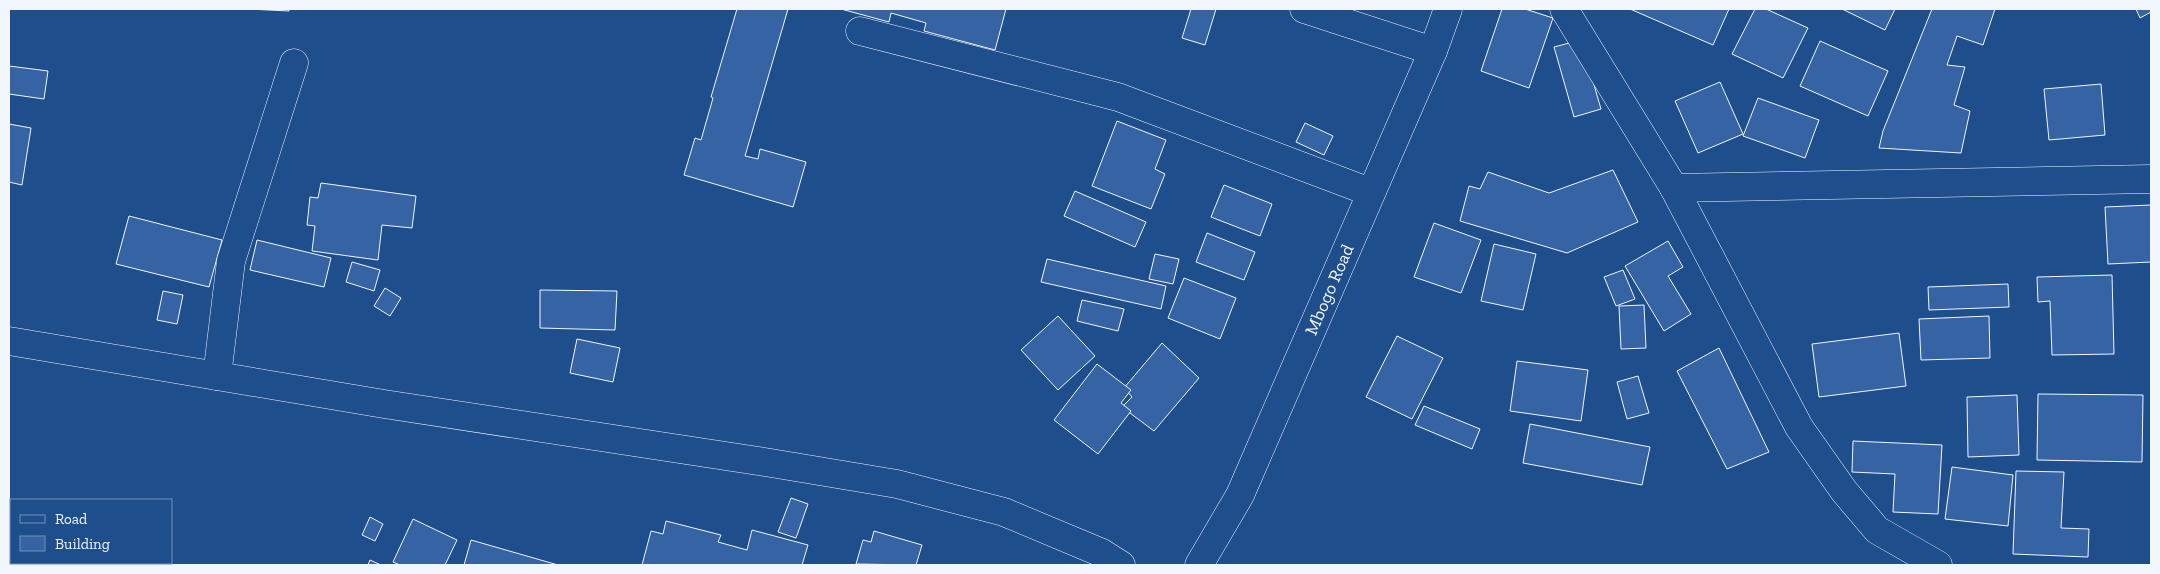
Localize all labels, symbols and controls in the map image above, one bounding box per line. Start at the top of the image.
street label: Mbogo Road [1300,241,1359,338]
legend [10,499,172,564]
text: Road [55,510,88,528]
text: Building [55,535,110,553]

